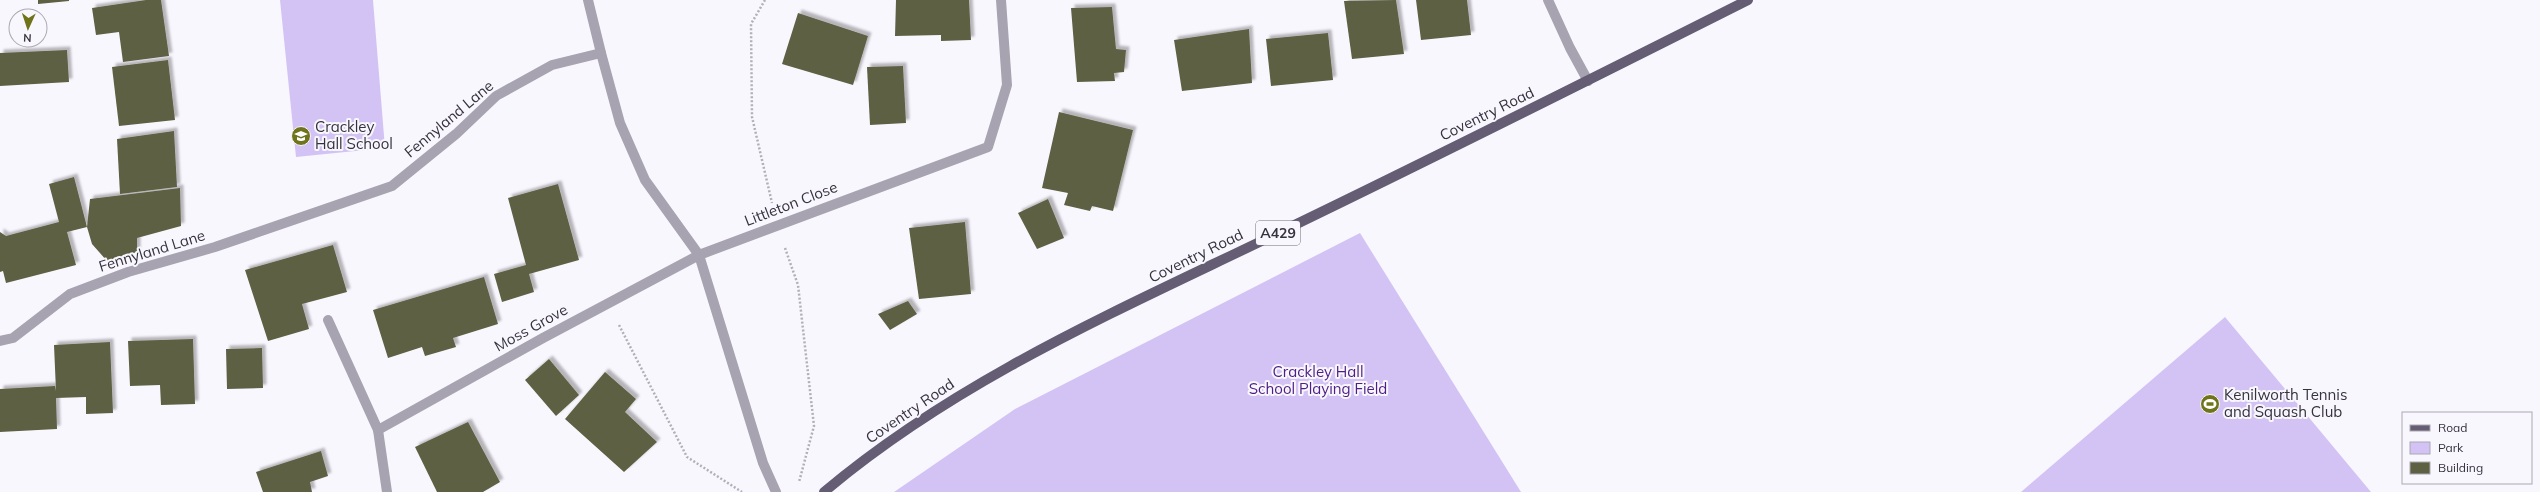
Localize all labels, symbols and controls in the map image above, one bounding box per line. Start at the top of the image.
north arrow [8,8,48,48]
text: N [23,31,32,45]
street label: Fennyland Lane [400,76,497,161]
street label: Coventry Road [1436,82,1537,145]
place label: Crackley Hall School [315,117,393,153]
school or university icon: Crackley Hall School [290,125,312,147]
street label: Littleton Close [742,177,840,230]
road number: A429 [1256,221,1300,245]
street label: Coventry Road [1145,224,1246,287]
street label: Fennyland Lane [96,225,207,276]
street label: Moss Grove [491,300,571,356]
park label: Crackley Hall School Playing Field [1249,362,1387,398]
street label: Coventry Road [862,374,958,447]
place label: Kenilworth Tennis and Squash Club [2224,385,2347,421]
sports icon: Kenilworth Tennis and Squash Club [2199,393,2221,415]
legend [2402,412,2532,484]
text: Road [2438,420,2467,435]
text: Park [2438,440,2464,455]
text: Building [2438,460,2483,475]

